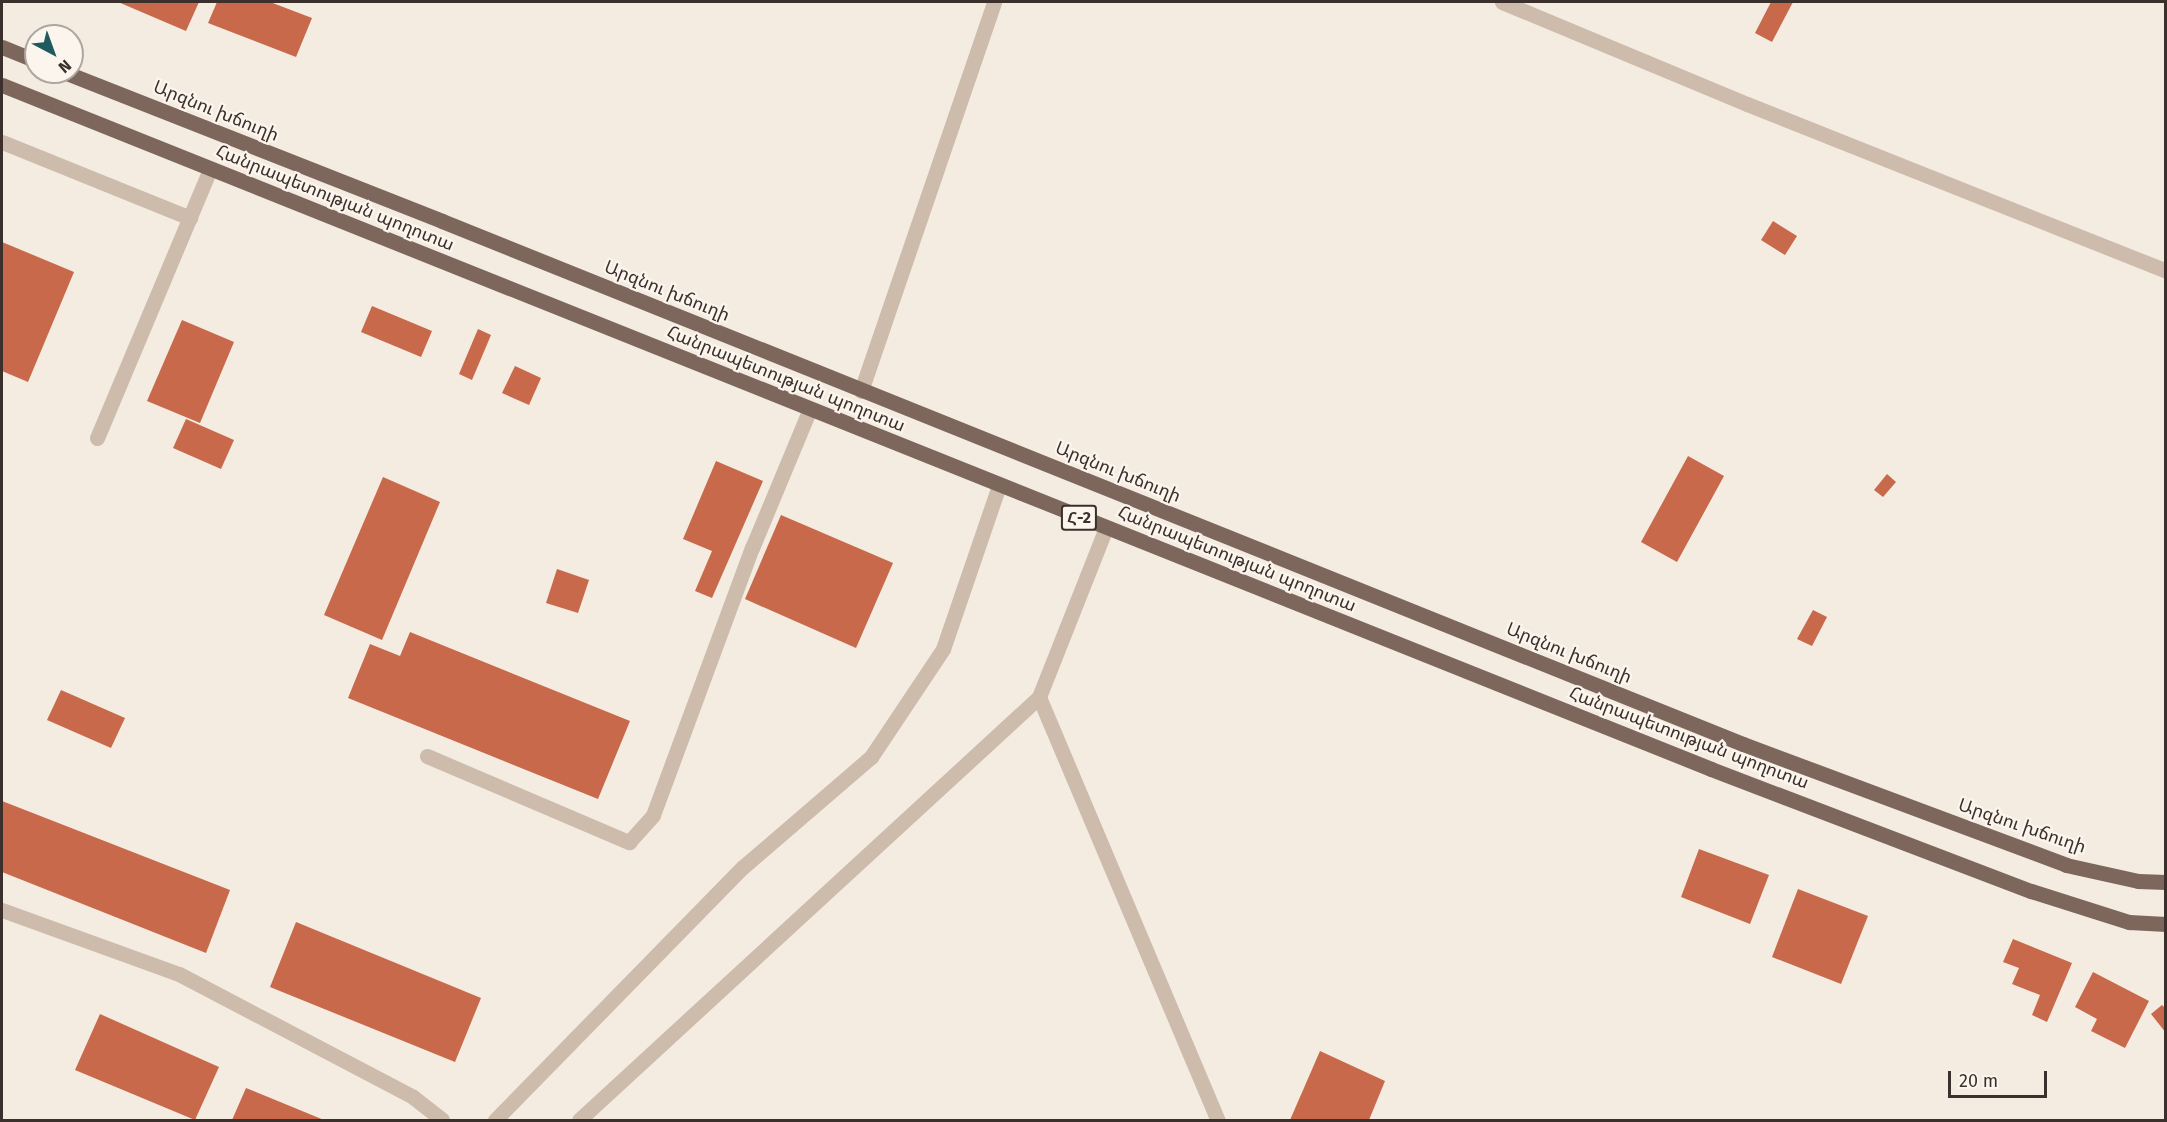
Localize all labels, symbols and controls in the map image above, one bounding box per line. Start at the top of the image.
north arrow [24,24,84,84]
text: N [55,56,75,77]
street label: Արզնու խճուղի [150,76,282,146]
street label: Հանրապետության պողոտա [213,140,457,256]
street label: Արզնու խճուղի [601,256,733,326]
street label: Հանրապետության պողոտա [664,321,908,437]
street label: Արզնու խճուղի [1052,437,1184,507]
street label: Հանրապետության պողոտա [1115,501,1359,617]
road number: Հ-2 [1060,505,1098,531]
street label: Արզնու խճուղի [1503,618,1635,688]
street label: Հանրապետության պողոտա [1566,682,1812,794]
street label: Արզնու խճուղի [1955,794,2089,858]
scale bar [1951,1059,2050,1097]
text: 20 m [1959,1070,1998,1092]

